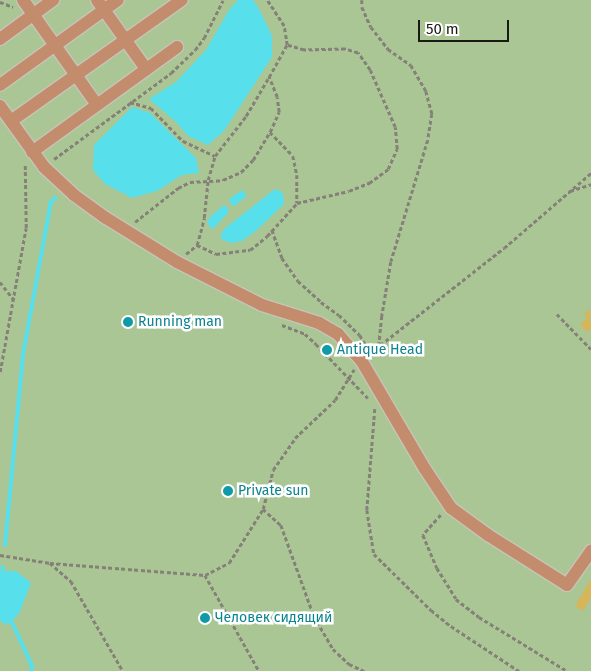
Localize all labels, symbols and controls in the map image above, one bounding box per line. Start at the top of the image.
scale bar [421,10,512,42]
text: 50 m [426,20,459,38]
place label: Running man [138,314,222,330]
marker: Running man [122,316,134,328]
place label: Antique Head [337,342,423,358]
marker: Antique Head [321,344,333,356]
place label: Private sun [238,483,309,499]
marker: Private sun [222,485,234,497]
place label: Человек сидящий [215,610,332,626]
marker: Человек сидящий [199,612,211,624]

